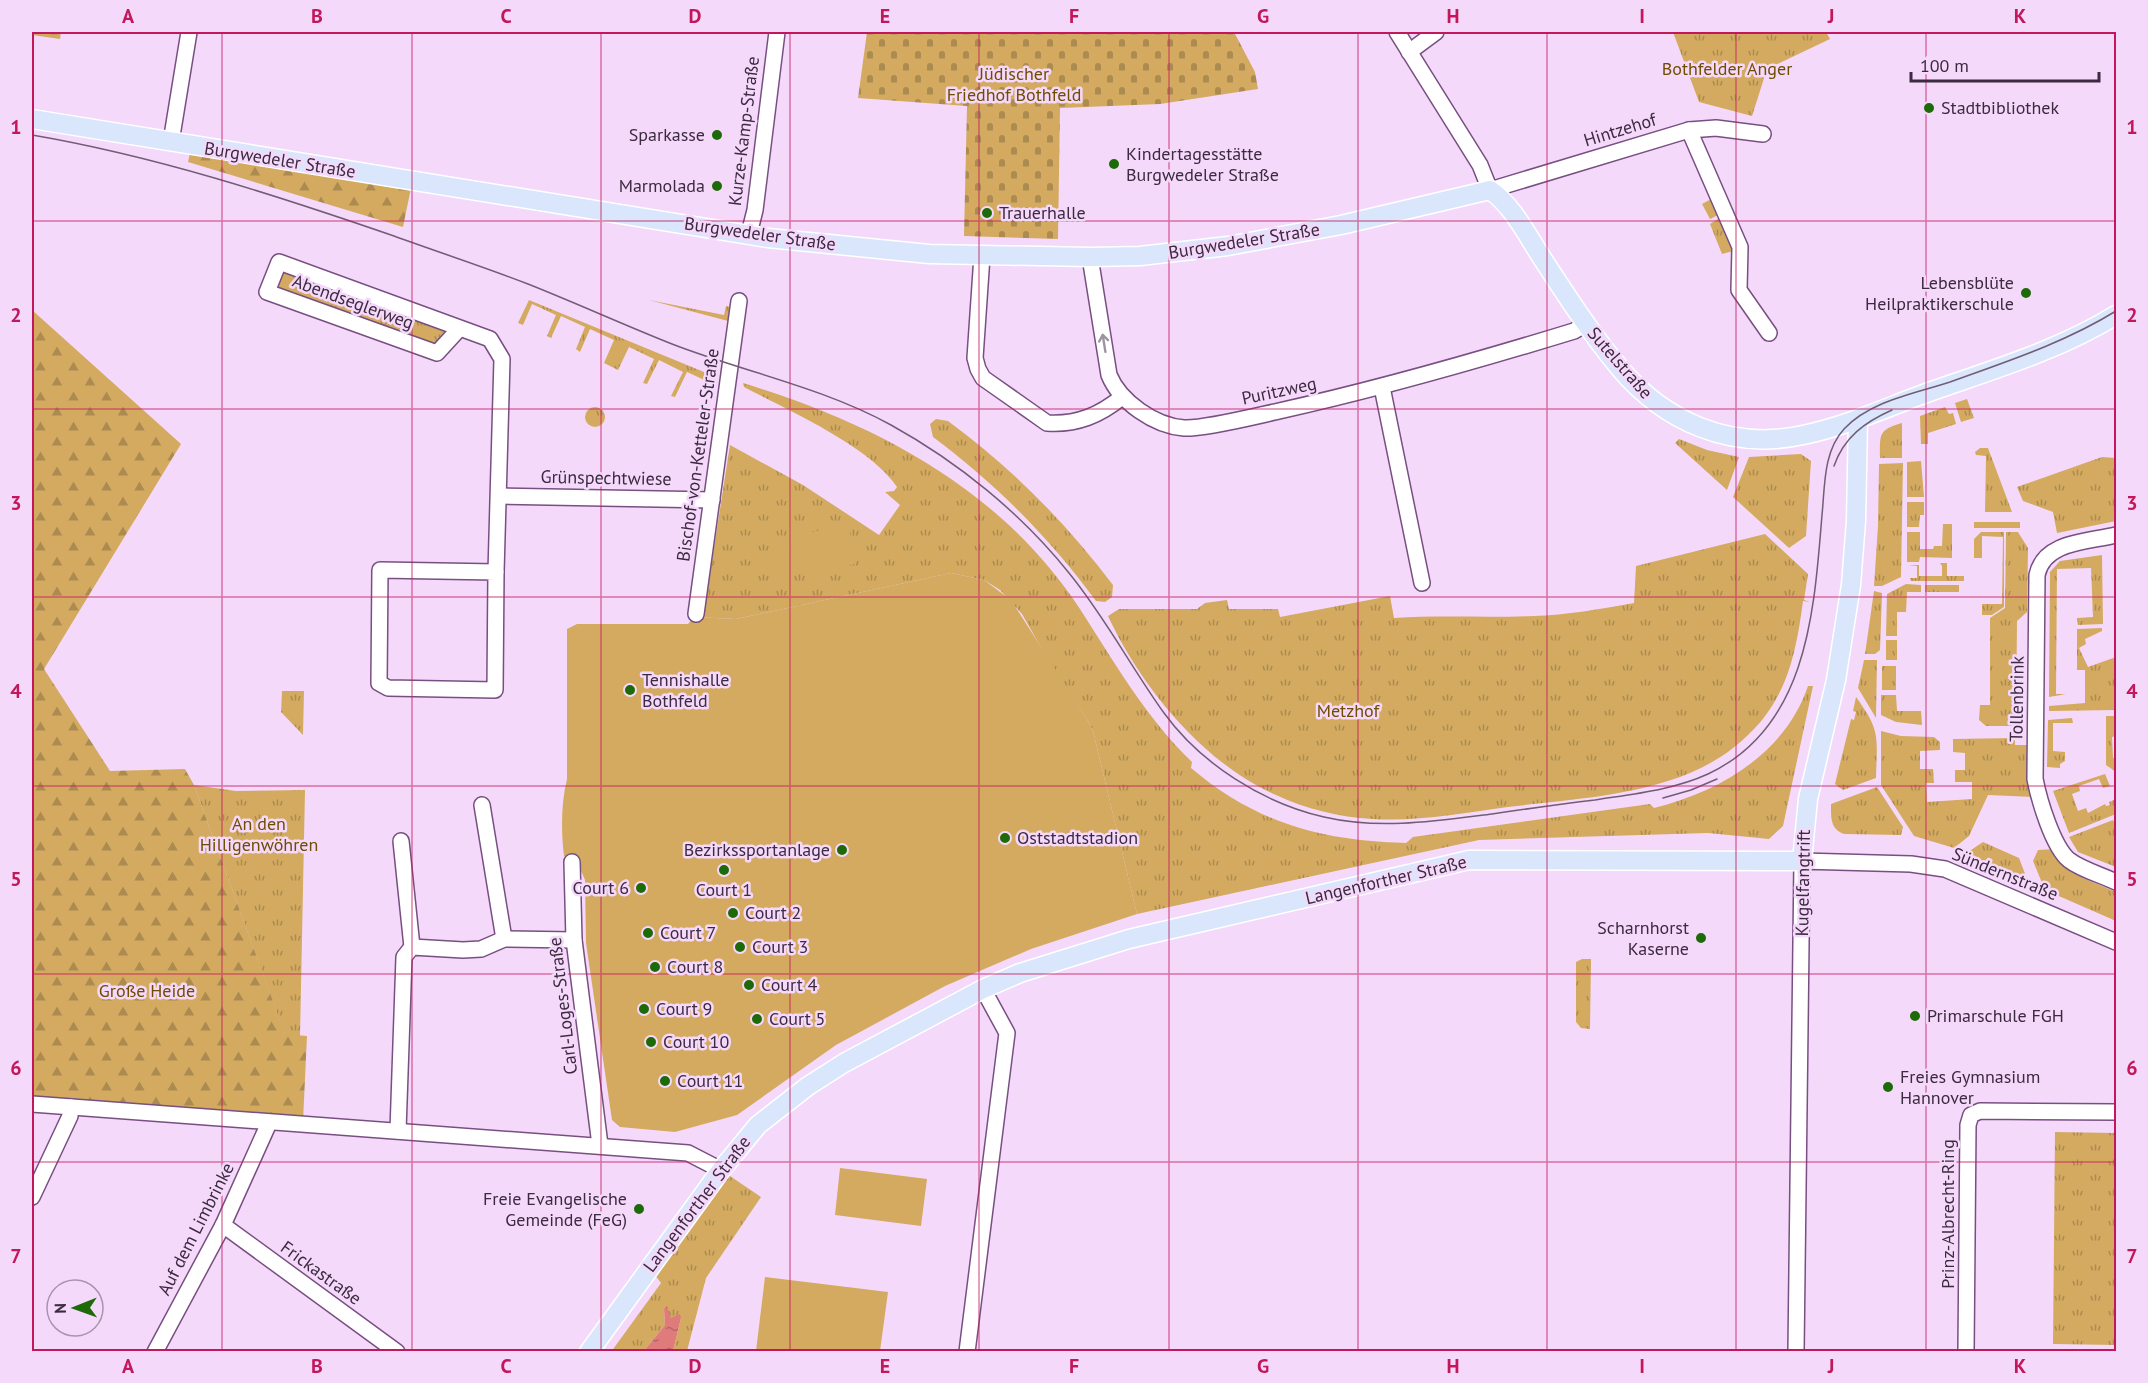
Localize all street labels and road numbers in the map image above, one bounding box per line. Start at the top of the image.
street label: Kurze-Kamp-Straße [723,55,764,207]
street label: Hintzehof [1581,107,1660,151]
street label: Burgwedeler Straße [203,136,357,183]
street label: Burgwedeler Straße [683,211,837,256]
street label: Burgwedeler Straße [1167,217,1321,264]
street label: Abendseglerweg [289,269,417,334]
street label: Sutelstraße [1583,322,1658,403]
street label: Bischof-von-Ketteler-Straße [671,347,724,563]
street label: Puritzweg [1239,371,1318,410]
street label: Grünspechtwiese [540,465,672,490]
street label: Tollenbrink [2004,655,2029,742]
street label: Kugelfangtrift [1790,829,1815,937]
street label: Sündernstraße [1949,842,2062,905]
street label: Langenforther Straße [1303,850,1469,909]
street label: Carl-Loges-Straße [543,936,582,1076]
street label: Langenforther Straße [638,1131,755,1276]
street label: Prinz-Albrecht-Ring [1936,1139,1959,1289]
street label: Auf dem Limbrinke [152,1159,239,1299]
street label: Frickastraße [276,1236,366,1310]

